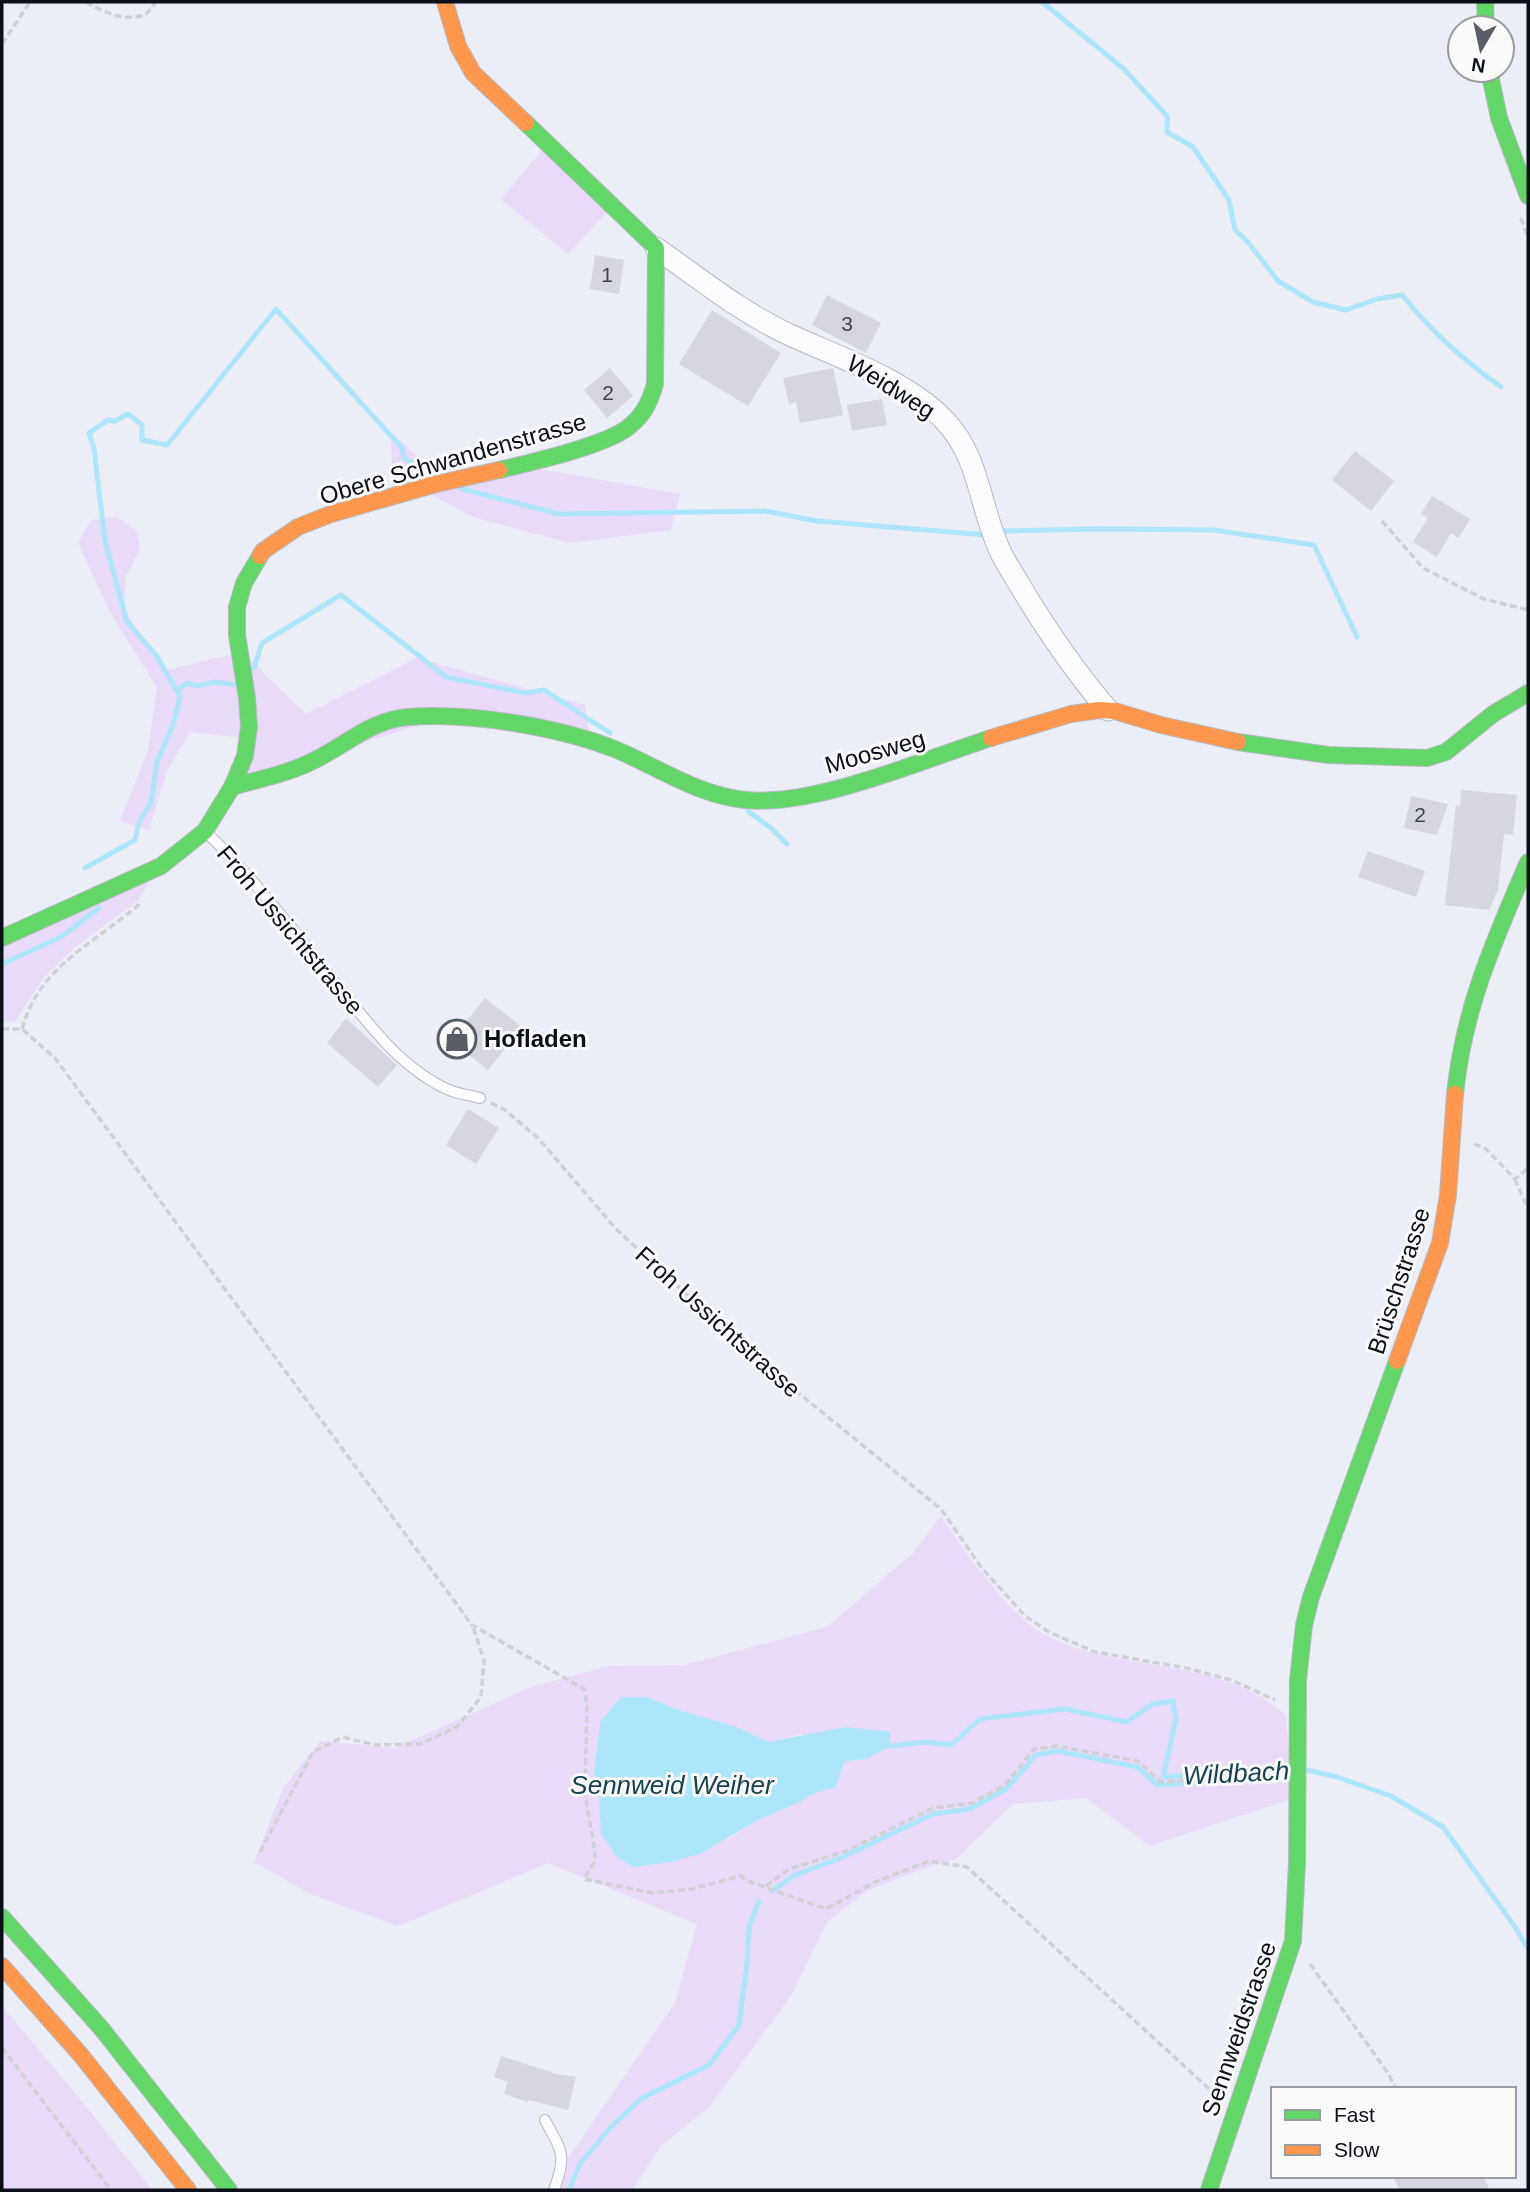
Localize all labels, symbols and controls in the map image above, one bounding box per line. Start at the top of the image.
north arrow [1446,14,1516,84]
text: N [1470,54,1487,77]
house number: 1 [601,263,613,286]
house number: 3 [841,312,853,335]
street label: Weidweg [842,349,940,424]
house number: 2 [602,381,614,404]
street label: Obere Schwandenstrasse [316,407,589,510]
street label: Moosweg [822,724,928,779]
house number: 2 [1414,803,1426,826]
street label: Froh Ussichtstrasse [212,840,369,1020]
shop icon: Hofladen [436,1018,478,1060]
place label: Hofladen [484,1025,587,1052]
street label: Brüschstrasse [1362,1204,1435,1357]
street label: Froh Ussichtstrasse [631,1241,806,1403]
water label: Wildbach [1182,1755,1290,1791]
water label: Sennweid Weiher [570,1770,775,1800]
street label: Sennweidstrasse [1196,1938,1281,2120]
legend [1271,2087,1516,2178]
text: Fast [1334,2103,1375,2126]
text: Slow [1334,2138,1380,2161]

